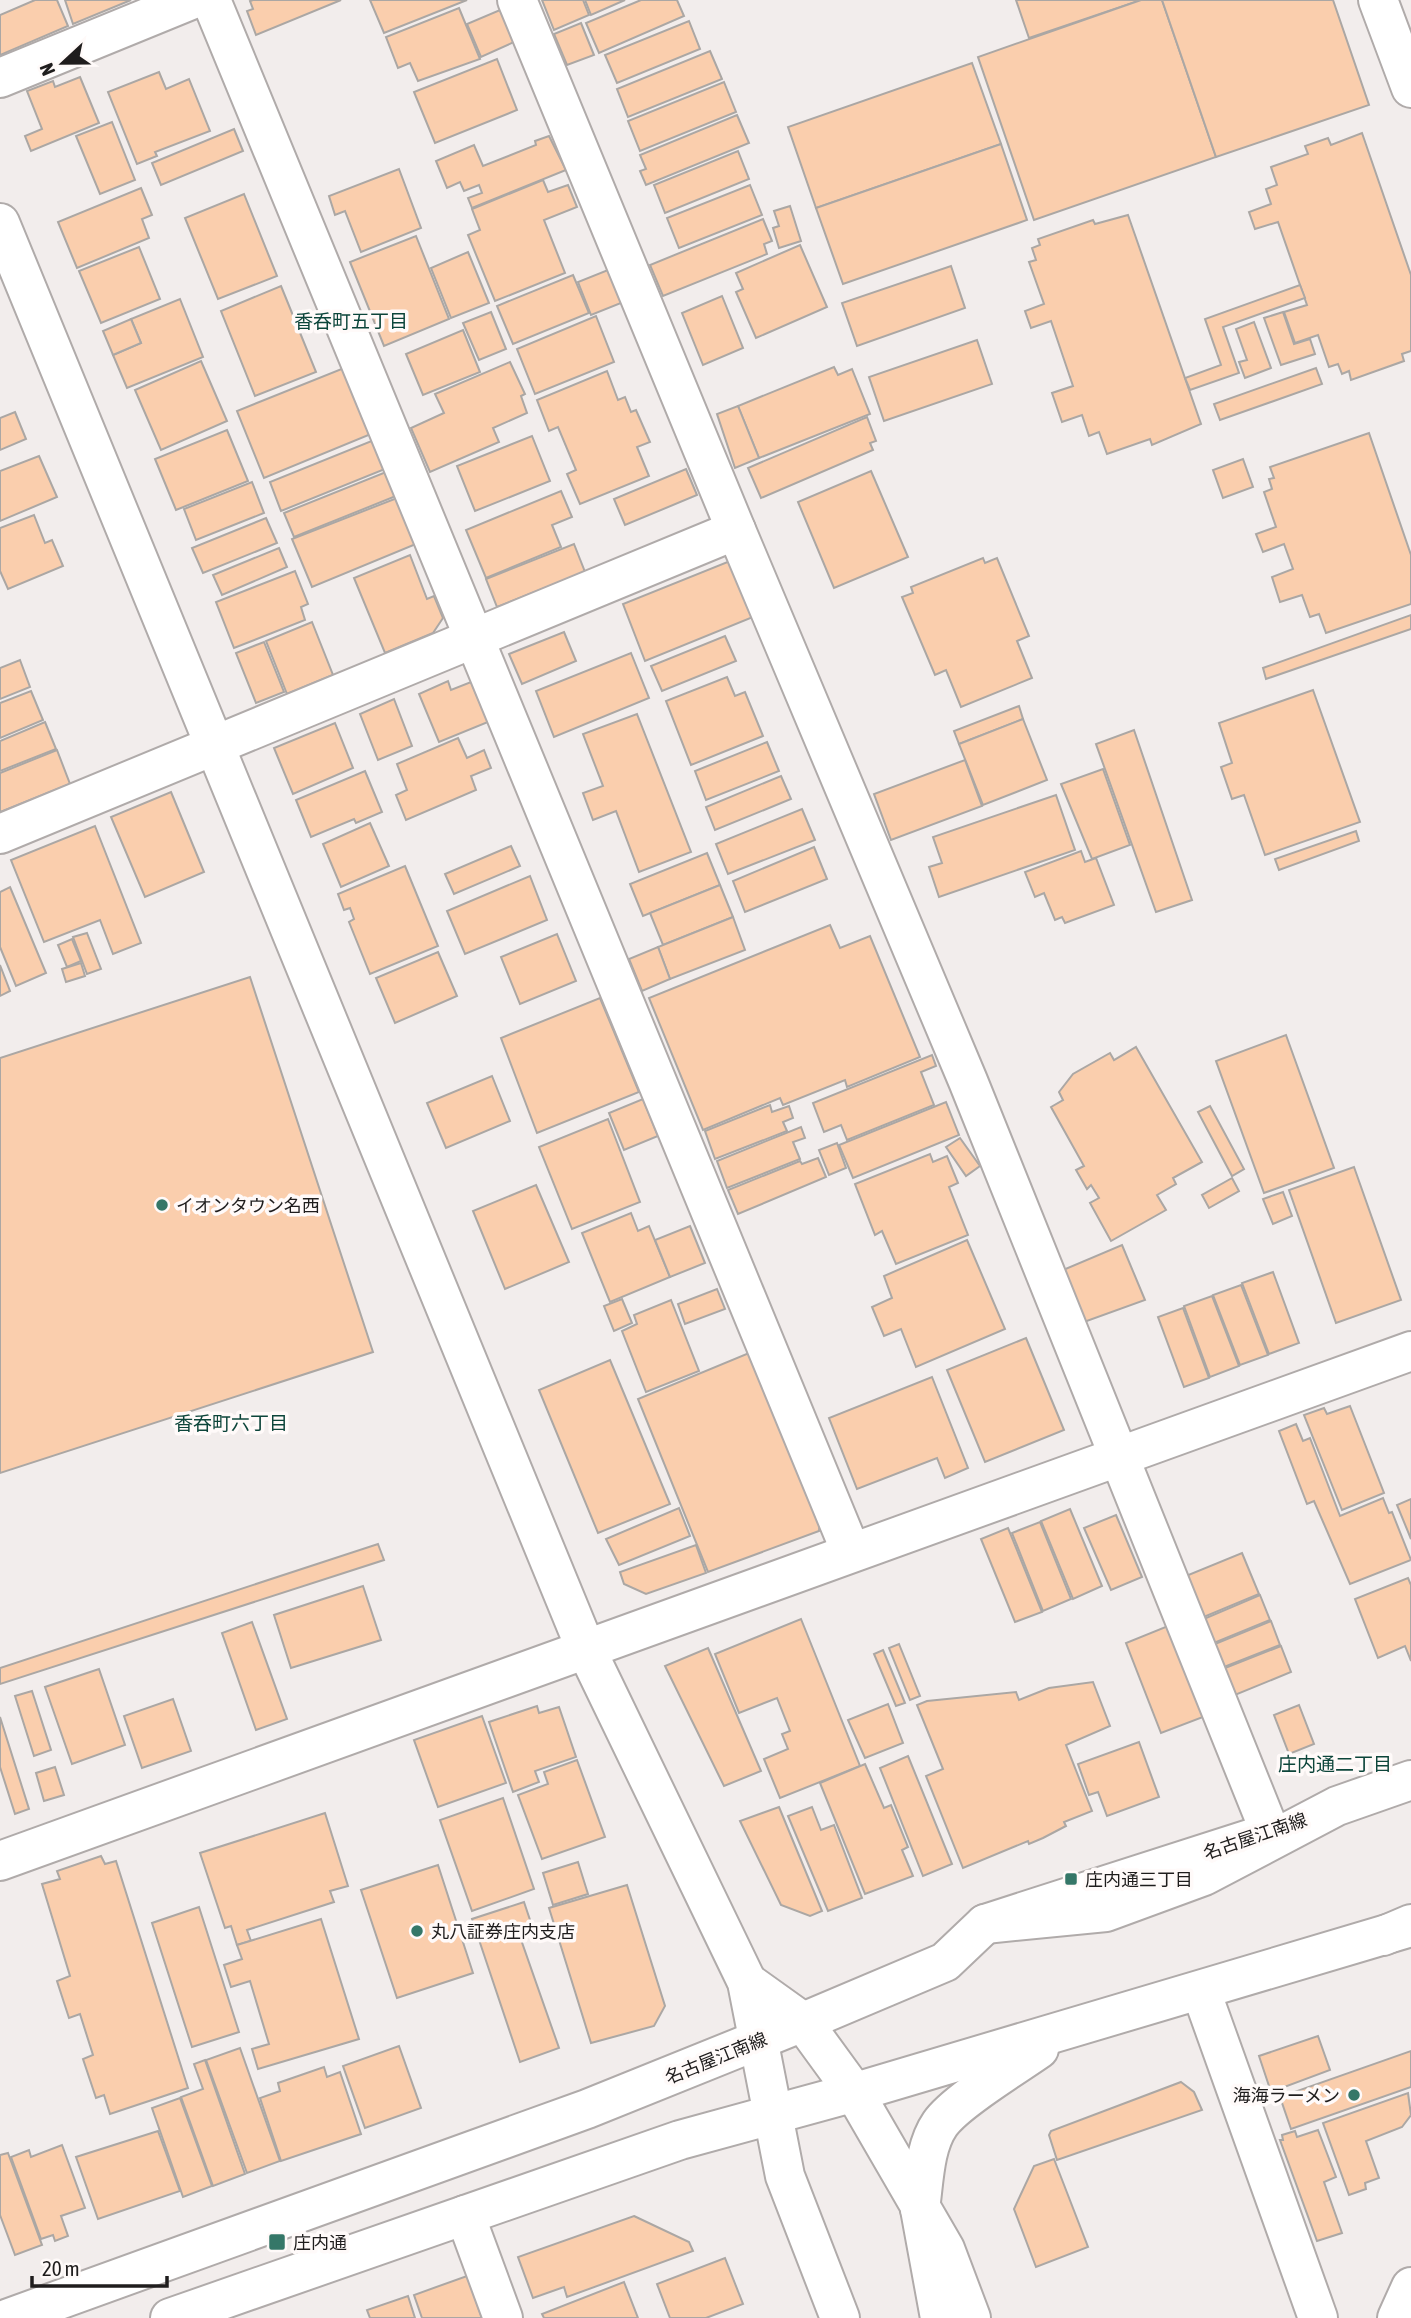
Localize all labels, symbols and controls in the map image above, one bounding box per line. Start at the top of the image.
north arrow [28,28,98,98]
text: N [35,60,60,79]
district label: 香呑町五丁目 [294,310,408,332]
place label: イオンタウン名西 [176,1195,320,1216]
marker: イオンタウン名西 [154,1197,170,1213]
district label: 香呑町六丁目 [174,1412,288,1434]
district label: 庄内通二丁目 [1278,1753,1392,1775]
street label: 名古屋江南線 [1201,1808,1309,1864]
place label: 庄内通三丁目 [1085,1869,1193,1890]
marker: 庄内通三丁目 [1063,1871,1079,1887]
place label: 丸八証券庄内支店 [431,1921,575,1942]
marker: 丸八証券庄内支店 [409,1923,425,1939]
street label: 名古屋江南線 [662,2028,770,2088]
place label: 海海ラーメン [1233,2085,1340,2106]
marker: 海海ラーメン [1346,2087,1362,2103]
marker: 庄内通 [267,2232,287,2252]
place label: 庄内通 [293,2232,347,2253]
scale bar [32,2244,166,2288]
text: 20 m [42,2256,80,2280]

